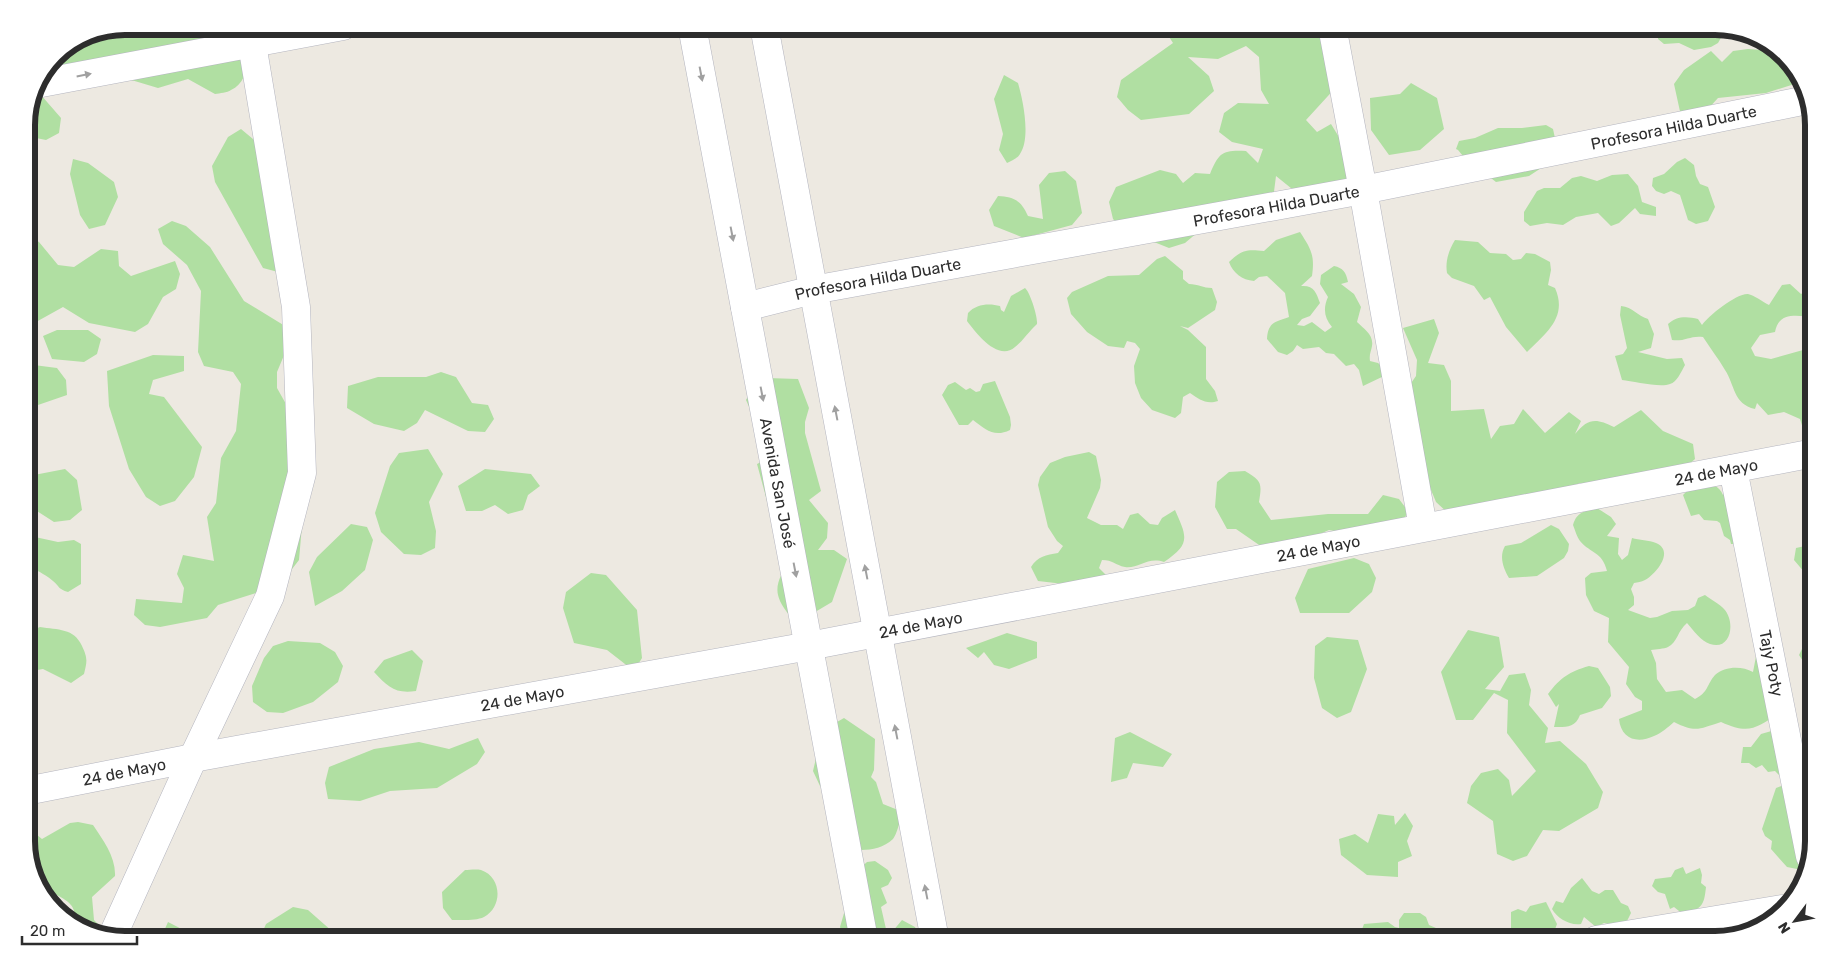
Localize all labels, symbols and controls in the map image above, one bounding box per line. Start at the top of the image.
one-way arrow [698,67,706,83]
one-way arrow [76,70,92,78]
street label: Profesora Hilda Duarte [1589,101,1758,154]
street label: Profesora Hilda Duarte [1192,182,1361,231]
one-way arrow [728,226,736,242]
street label: Profesora Hilda Duarte [793,254,963,304]
one-way arrow [758,386,766,402]
one-way arrow [832,404,840,420]
street label: Avenida San José [756,416,799,550]
street label: 24 de Mayo [1673,455,1760,490]
street label: 24 de Mayo [1275,531,1362,566]
one-way arrow [791,563,799,578]
one-way arrow [862,564,870,580]
street label: 24 de Mayo [877,608,964,642]
street label: Tajy Poty [1755,628,1787,698]
street label: 24 de Mayo [479,682,566,716]
one-way arrow [892,724,900,740]
street label: 24 de Mayo [81,755,168,790]
one-way arrow [922,883,930,899]
north arrow [1770,896,1820,946]
scale bar [22,914,138,946]
text: N [1775,919,1794,936]
text: 20 m [30,922,65,940]

